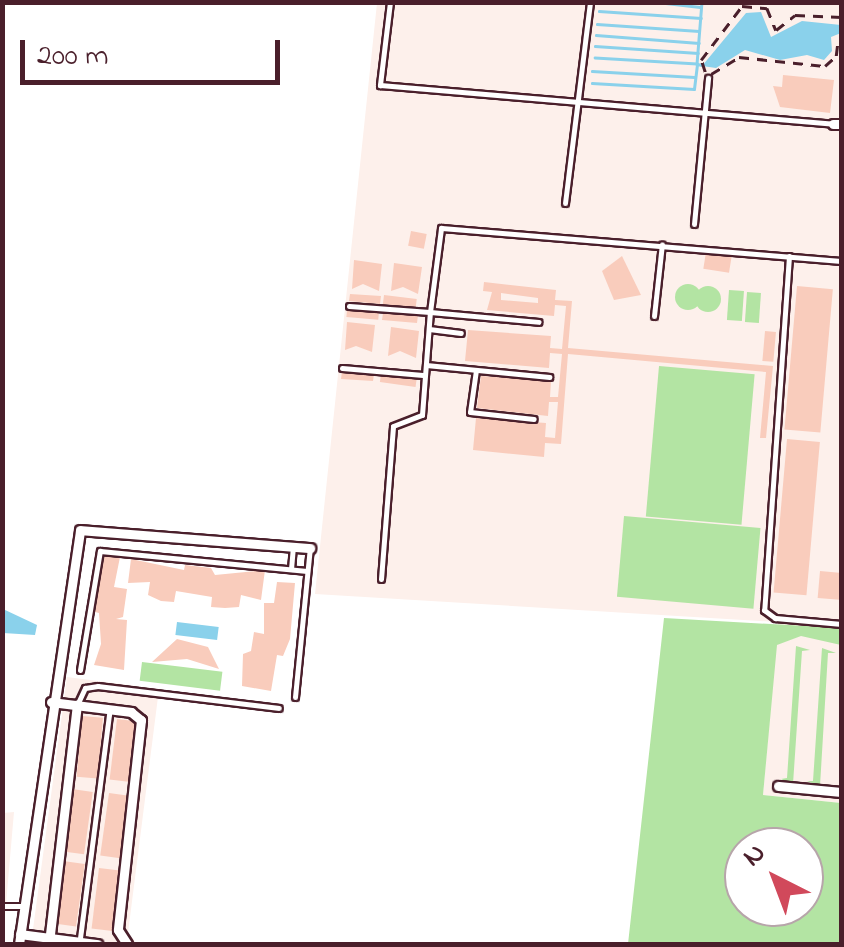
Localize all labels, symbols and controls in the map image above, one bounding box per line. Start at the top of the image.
scale bar [25,20,285,82]
text: 200 m [37,35,109,79]
north arrow [724,827,824,927]
text: N [734,834,776,877]

